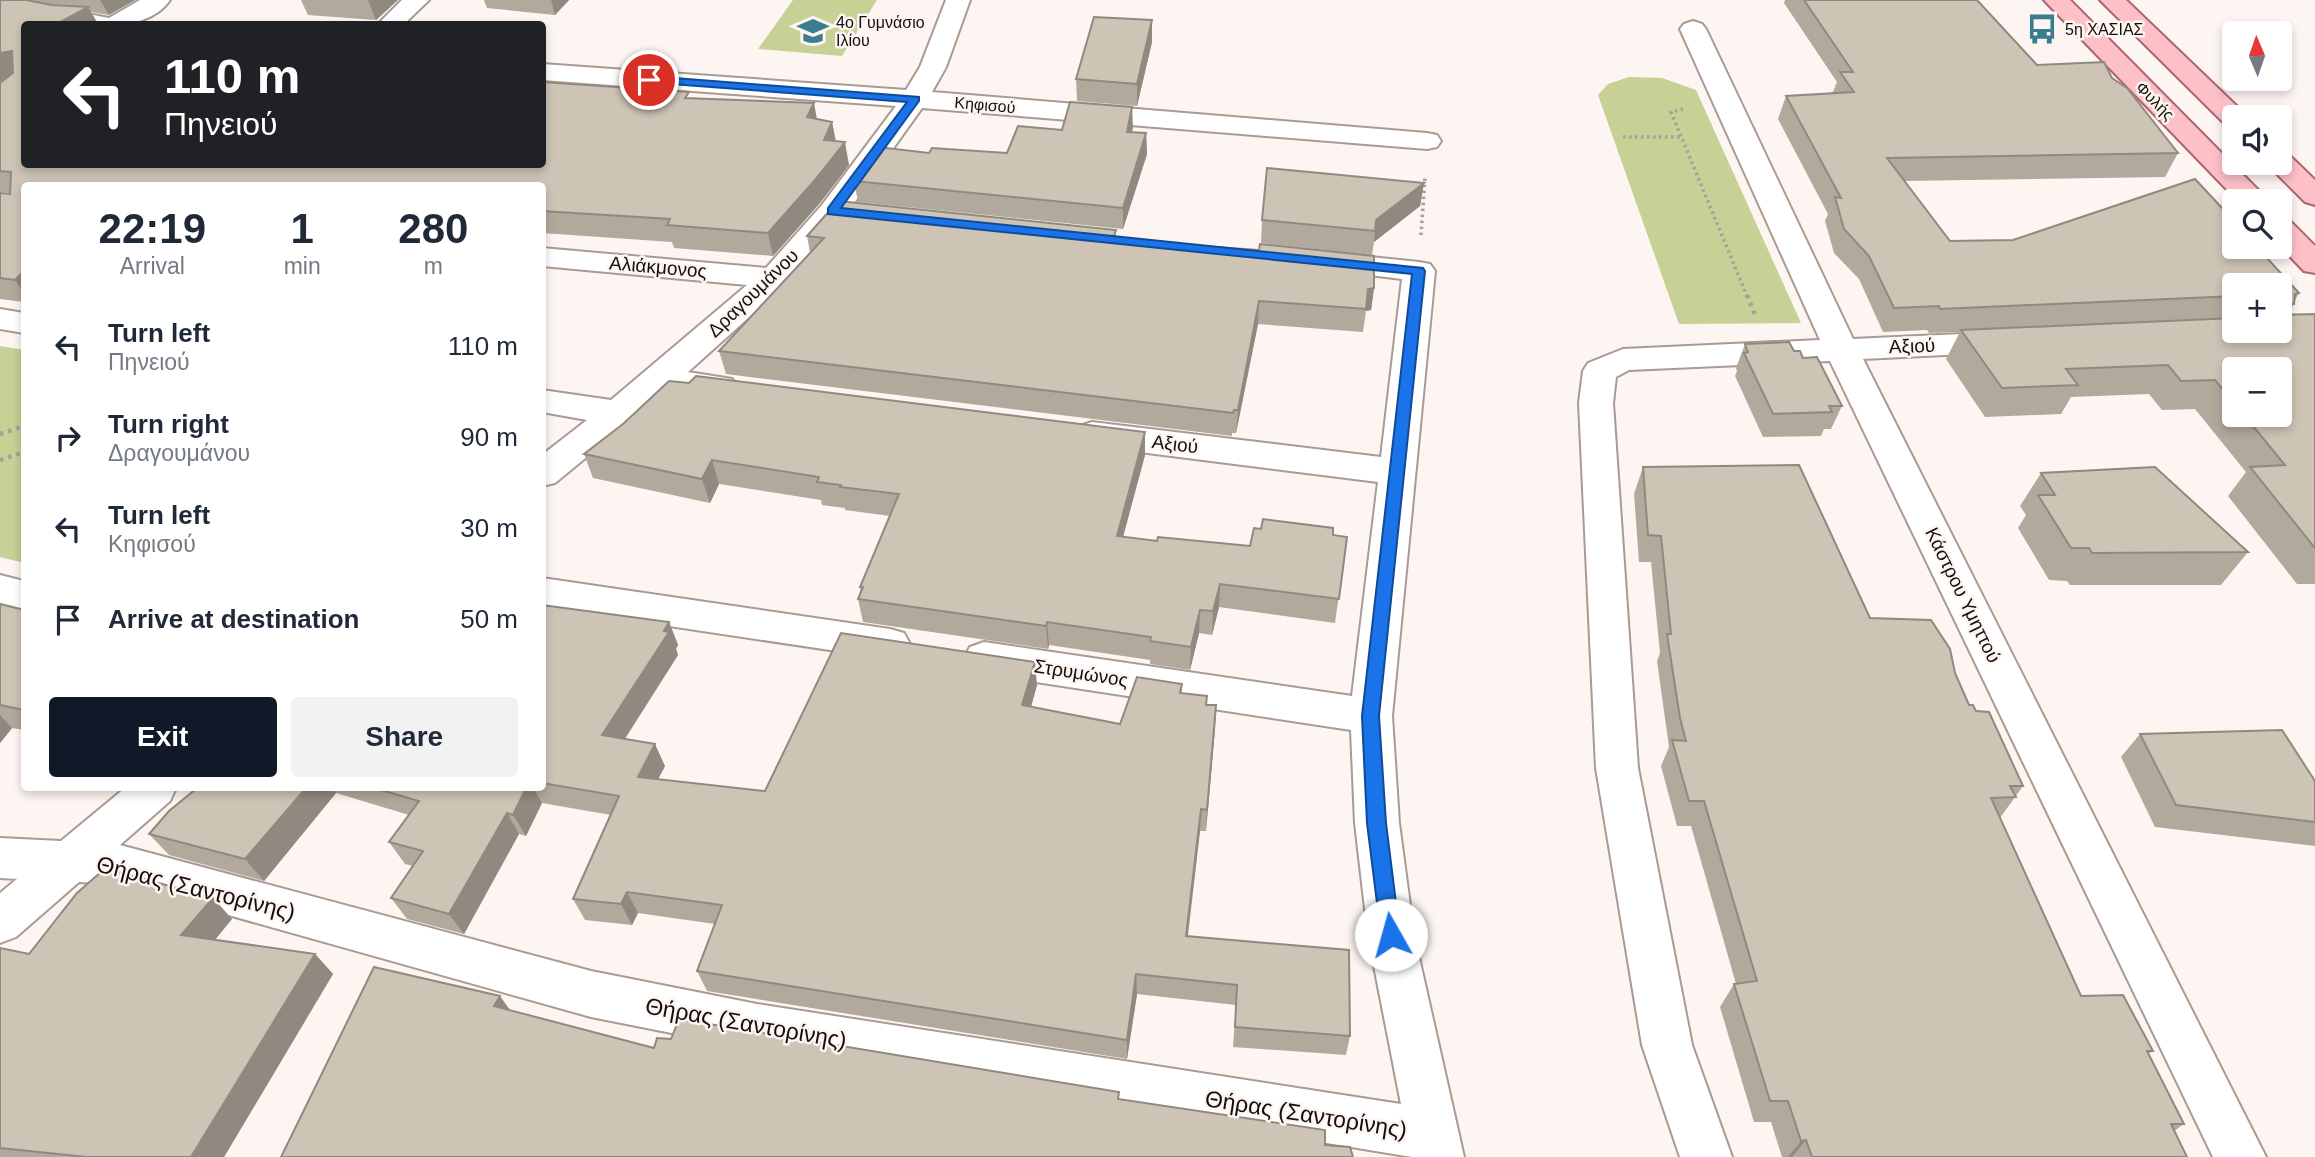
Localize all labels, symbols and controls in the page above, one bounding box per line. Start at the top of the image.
bus stop icon: 5η ΧΑΣΙΑΣ [2025,12,2059,46]
school or university icon: 4ο Γυμνάσιο Ιλίου [796,14,830,48]
place label: 4ο Γυμνάσιο Ιλίου [836,14,925,49]
place label: 5η ΧΑΣΙΑΣ [2065,21,2144,38]
north arrow [2222,21,2292,91]
map controls [2222,21,2292,427]
icon: left [49,49,140,140]
text: 110 m [164,49,300,103]
pin [619,50,679,110]
icon: arrive [630,61,668,99]
street label: Φυλής [2133,79,2178,124]
street label: Κηφισού [954,94,1016,116]
button: sound [2222,105,2292,175]
text: Πηνειού [164,106,278,142]
button: search [2222,189,2292,259]
text: 22:19 [99,205,206,252]
text: 1 [290,205,314,252]
text: 280 [398,205,468,252]
street label: Δραγουμάνου [704,245,802,341]
street label: Αλιάκμονος [608,252,708,282]
text: Arrival [120,253,185,279]
text: min [284,253,321,279]
text: m [424,253,443,279]
button: + [2222,273,2292,343]
text: Turn left [108,318,210,348]
icon: left [49,328,87,366]
text: 110 m [448,331,518,361]
street label: Αξιού [1888,335,1936,357]
text: Πηνειού [108,349,190,375]
button: − [2222,357,2292,427]
text: Turn right [108,409,229,439]
icon: right [49,419,87,457]
text: 90 m [460,422,518,452]
street label: Αξιού [1151,431,1199,457]
text: Δραγουμάνου [108,440,250,466]
text: Turn left [108,500,210,530]
icon: left [49,510,87,548]
text: 30 m [460,513,518,543]
street label: Κάστρου Υμηττού [1921,524,2005,666]
text: Κηφισού [108,531,196,557]
icon: arrive [49,601,87,639]
text: Arrive at destination [108,604,359,634]
text: 50 m [460,604,518,634]
street label: Στρυμώνος [1033,655,1129,691]
button: Exit [49,697,277,777]
button: Share [291,697,518,777]
street label: Θήρας (Σαντορίνης) [94,851,298,925]
position arrow [1354,898,1428,972]
street label: Θήρας (Σαντορίνης) [643,992,849,1054]
street label: Θήρας (Σαντορίνης) [1203,1085,1409,1143]

